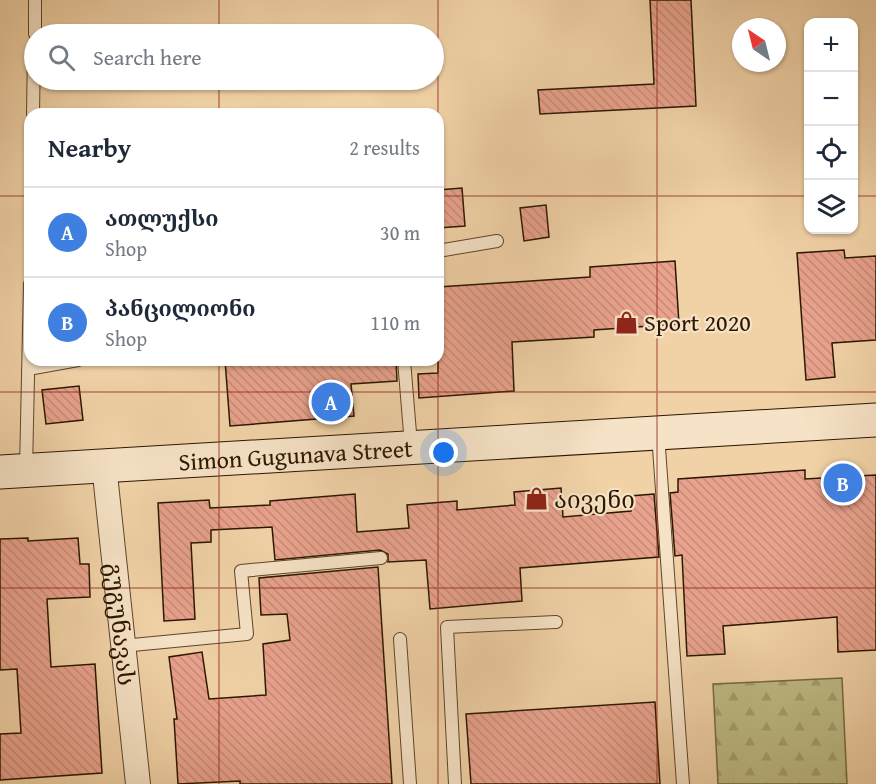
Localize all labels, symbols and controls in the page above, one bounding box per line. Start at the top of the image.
north arrow [732,18,786,72]
map controls [804,18,858,234]
button: + [804,18,858,72]
search box [24,24,444,90]
icon: search [45,41,78,74]
text: Search here [93,41,202,73]
button: − [804,72,858,126]
button: locate [804,126,858,180]
text: Nearby [48,128,131,167]
text: 2 results [349,133,420,162]
button: layers [804,180,858,234]
text: ათლუქსი [105,202,218,234]
text: A [61,218,74,247]
text: 30 m [380,218,420,247]
text: Shop [105,234,147,263]
text: პანცილიონი [105,292,255,324]
place label: Sport 2020 [644,305,751,340]
text: B [61,308,74,337]
text: 110 m [370,308,420,337]
shop icon: Sport 2020 [613,309,639,335]
text: Shop [105,324,147,353]
pin: A [312,380,350,424]
street label: Simon Gugunava Street [177,430,414,479]
your location [429,438,458,467]
pin: B [824,460,862,506]
place label: აივენი [554,482,635,517]
shop icon: აივენი [523,486,549,512]
street label: გუგუნავას [97,561,145,687]

